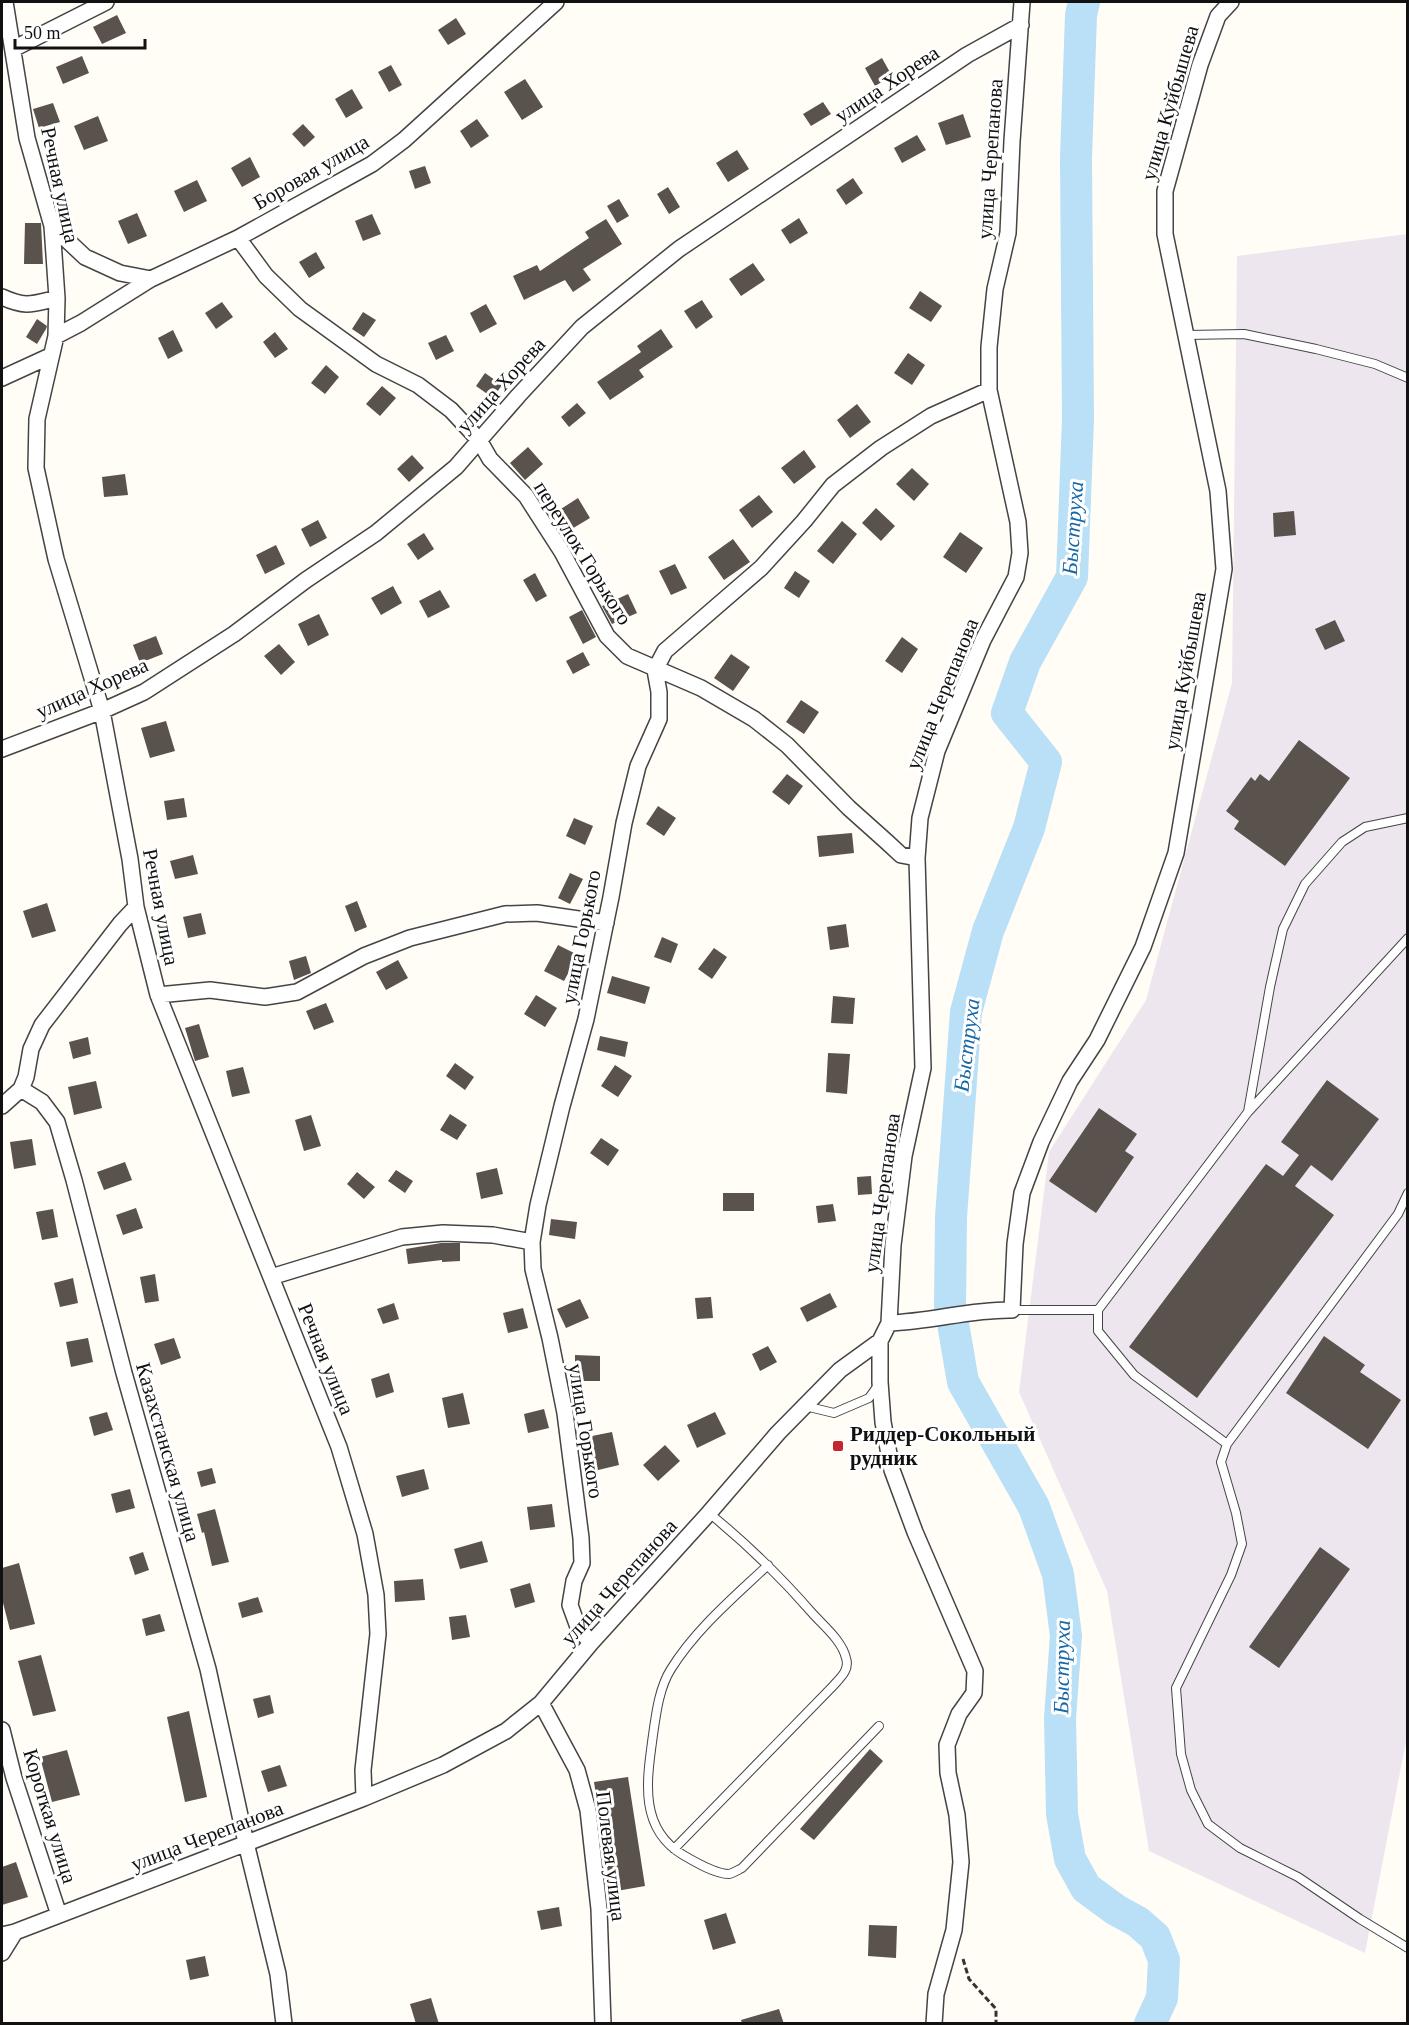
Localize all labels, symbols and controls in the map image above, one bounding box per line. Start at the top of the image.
scale bar [15,12,146,50]
street label: улица Куйбышева [1136,22,1204,183]
text: 50 m [24,23,61,43]
street label: улица Хорева [830,40,944,128]
street label: улица Черепанова [972,77,1008,240]
street label: Речная улица [36,125,84,246]
street label: Боровая улица [249,129,374,215]
street label: улица Хорева [452,332,551,438]
street label: переулок Горького [529,477,637,629]
water label: Быструха [1057,480,1088,577]
street label: улица Куйбышева [1159,589,1211,752]
street label: улица Черепанова [901,614,984,773]
street label: улица Хорева [32,652,152,723]
street label: Речная улица [138,847,184,968]
street label: улица Горького [556,868,606,1006]
water label: Быструха [948,997,985,1094]
street label: улица Черепанова [859,1111,905,1274]
street label: Речная улица [293,1300,359,1419]
street label: Казахстанская улица [131,1360,205,1545]
street label: улица Горького [563,1362,609,1500]
place label: Риддер-Сокольный рудник [850,1422,1035,1470]
marker: Риддер-Сокольный рудник [831,1439,845,1453]
street label: улица Черепанова [556,1514,682,1650]
water label: Быструха [1048,1620,1075,1715]
street label: Короткая улица [18,1746,82,1887]
street label: Полевая улица [591,1790,631,1923]
street label: улица Черепанова [127,1796,287,1876]

